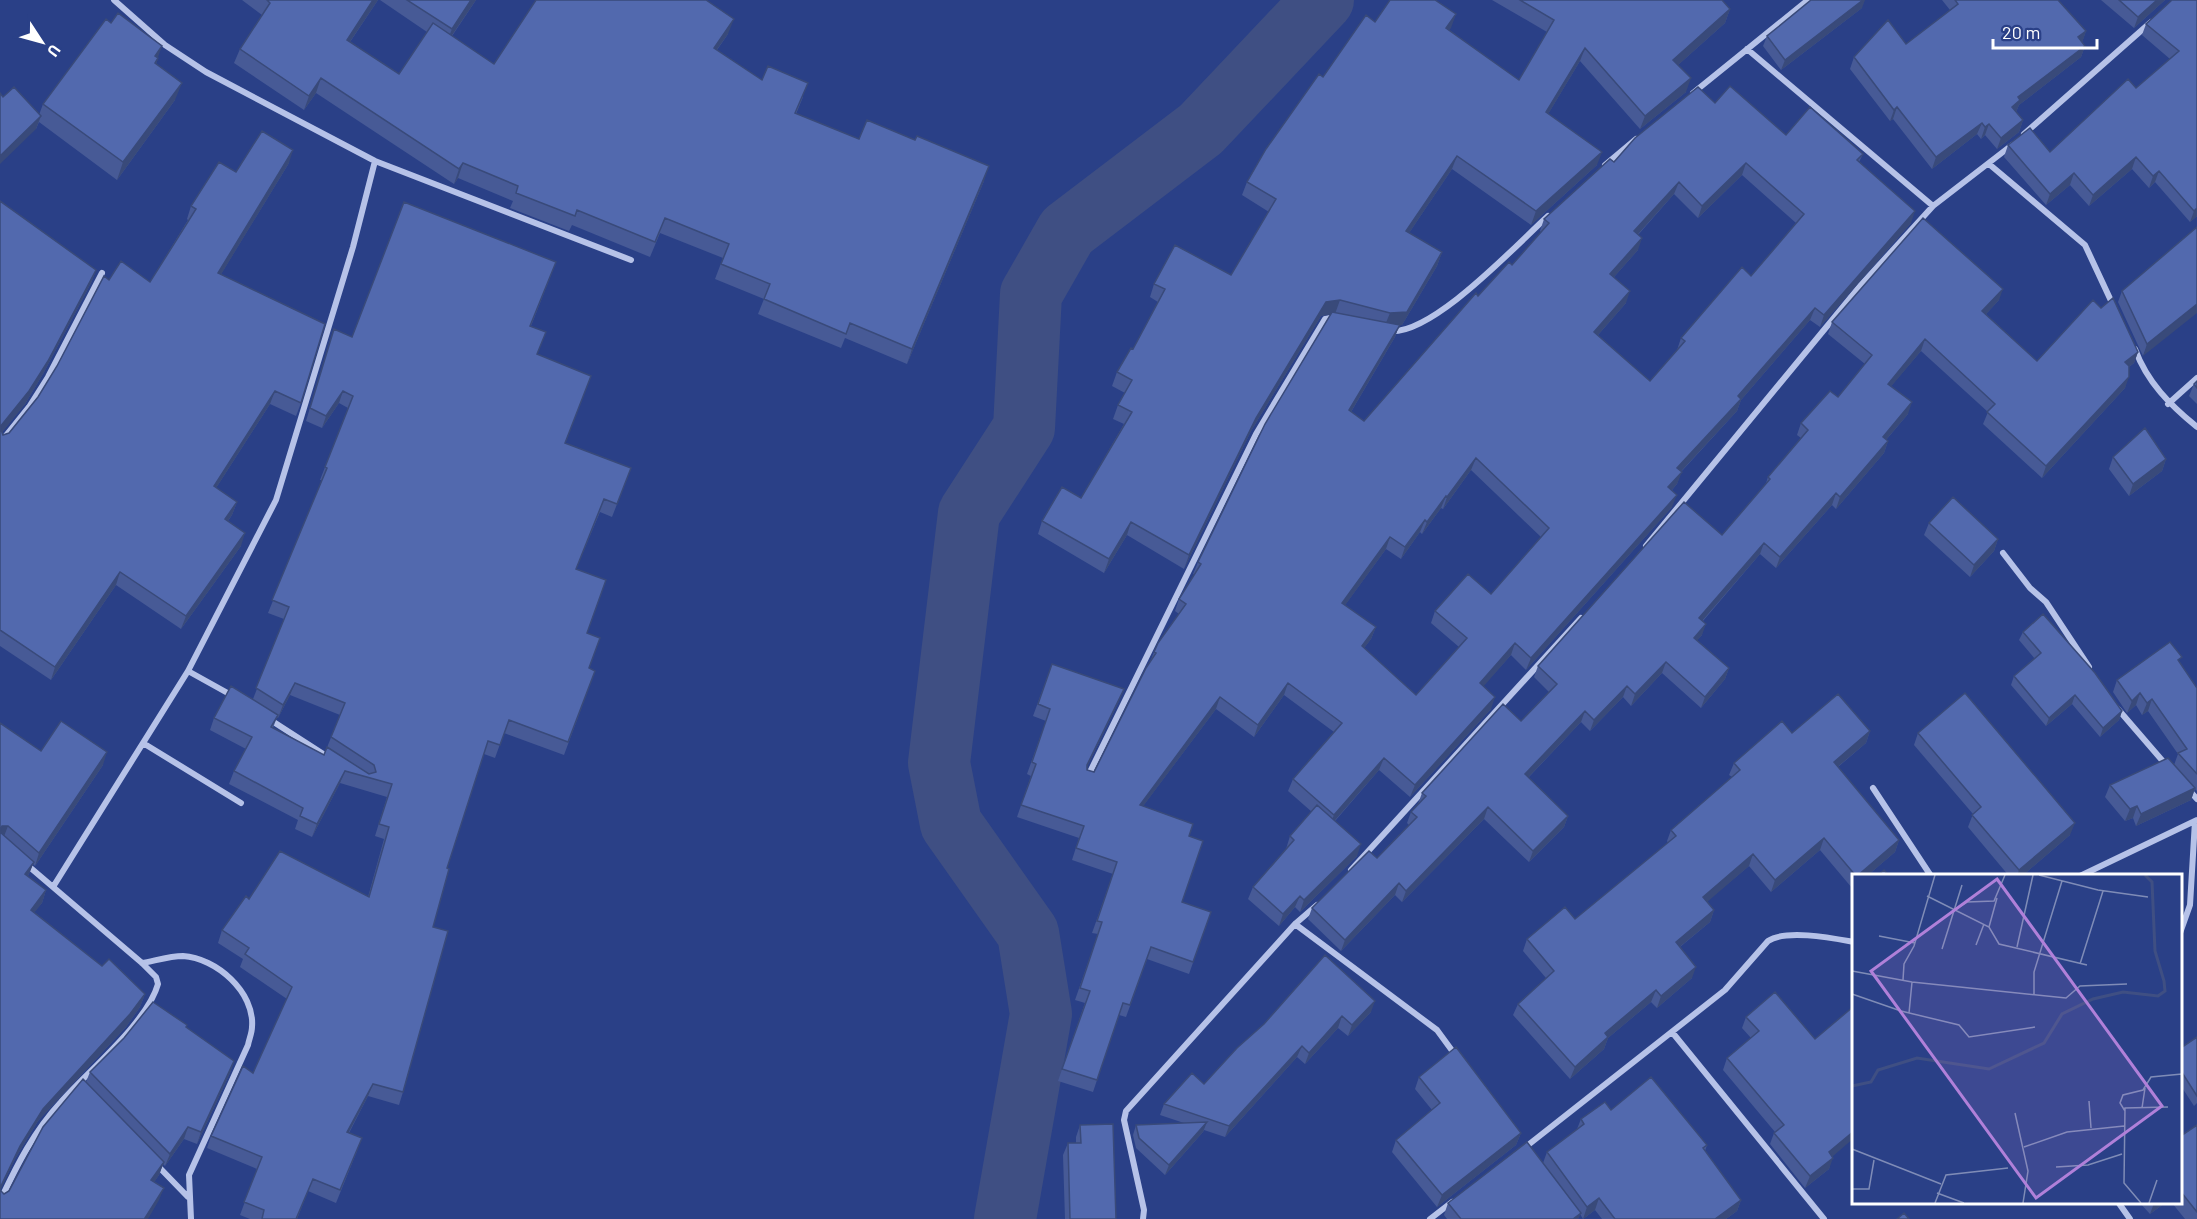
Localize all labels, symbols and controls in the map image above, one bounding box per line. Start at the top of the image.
north arrow [12,12,72,72]
scale bar [1993,12,2096,50]
text: 20 m [2002,21,2040,43]
text: U [44,41,65,61]
inset map [1852,874,2182,1204]

